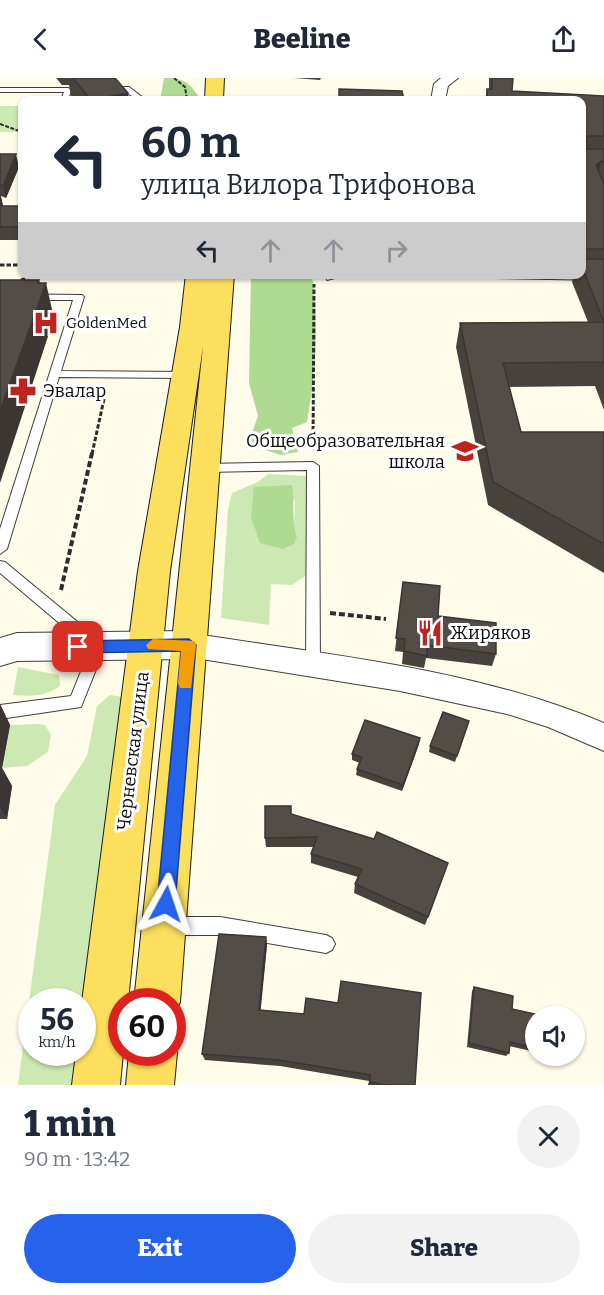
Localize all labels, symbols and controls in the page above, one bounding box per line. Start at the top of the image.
icon: back [24,23,57,56]
text: Beeline [254,23,350,55]
icon: share [547,23,580,56]
text: 60 m [141,118,240,168]
icon: left [42,120,120,198]
text: улица Вилора Трифонова [141,169,476,201]
icon: left [191,234,224,267]
icon: ahead [254,234,287,267]
icon: ahead [317,234,350,267]
icon: right [380,234,413,267]
hospital icon: GoldenMed [31,308,61,338]
place label: GoldenMed [66,314,147,332]
pharmacy icon: Эвалар [8,376,38,406]
place label: Эвалар [43,380,106,402]
place label: Общеобразовательная школа [246,430,445,473]
school or university icon: Общеобразовательная школа [450,436,480,466]
restaurant icon: Жиряков [415,618,445,648]
pin [52,621,103,672]
place label: Жиряков [450,622,531,644]
icon: arrive [61,630,94,663]
street label: Черневская улица [112,670,154,832]
position arrow [134,872,198,936]
speed limit sign: 60 [108,988,186,1066]
text: 56 [40,1002,74,1038]
map controls [525,1006,585,1066]
button: sound [525,1006,585,1066]
text: km/h [38,1033,76,1051]
text: 1 min [24,1102,116,1146]
button: close [517,1105,580,1168]
text: 90 m · 13:42 [24,1147,130,1171]
button: Exit [24,1214,296,1283]
button: Share [308,1214,580,1283]

